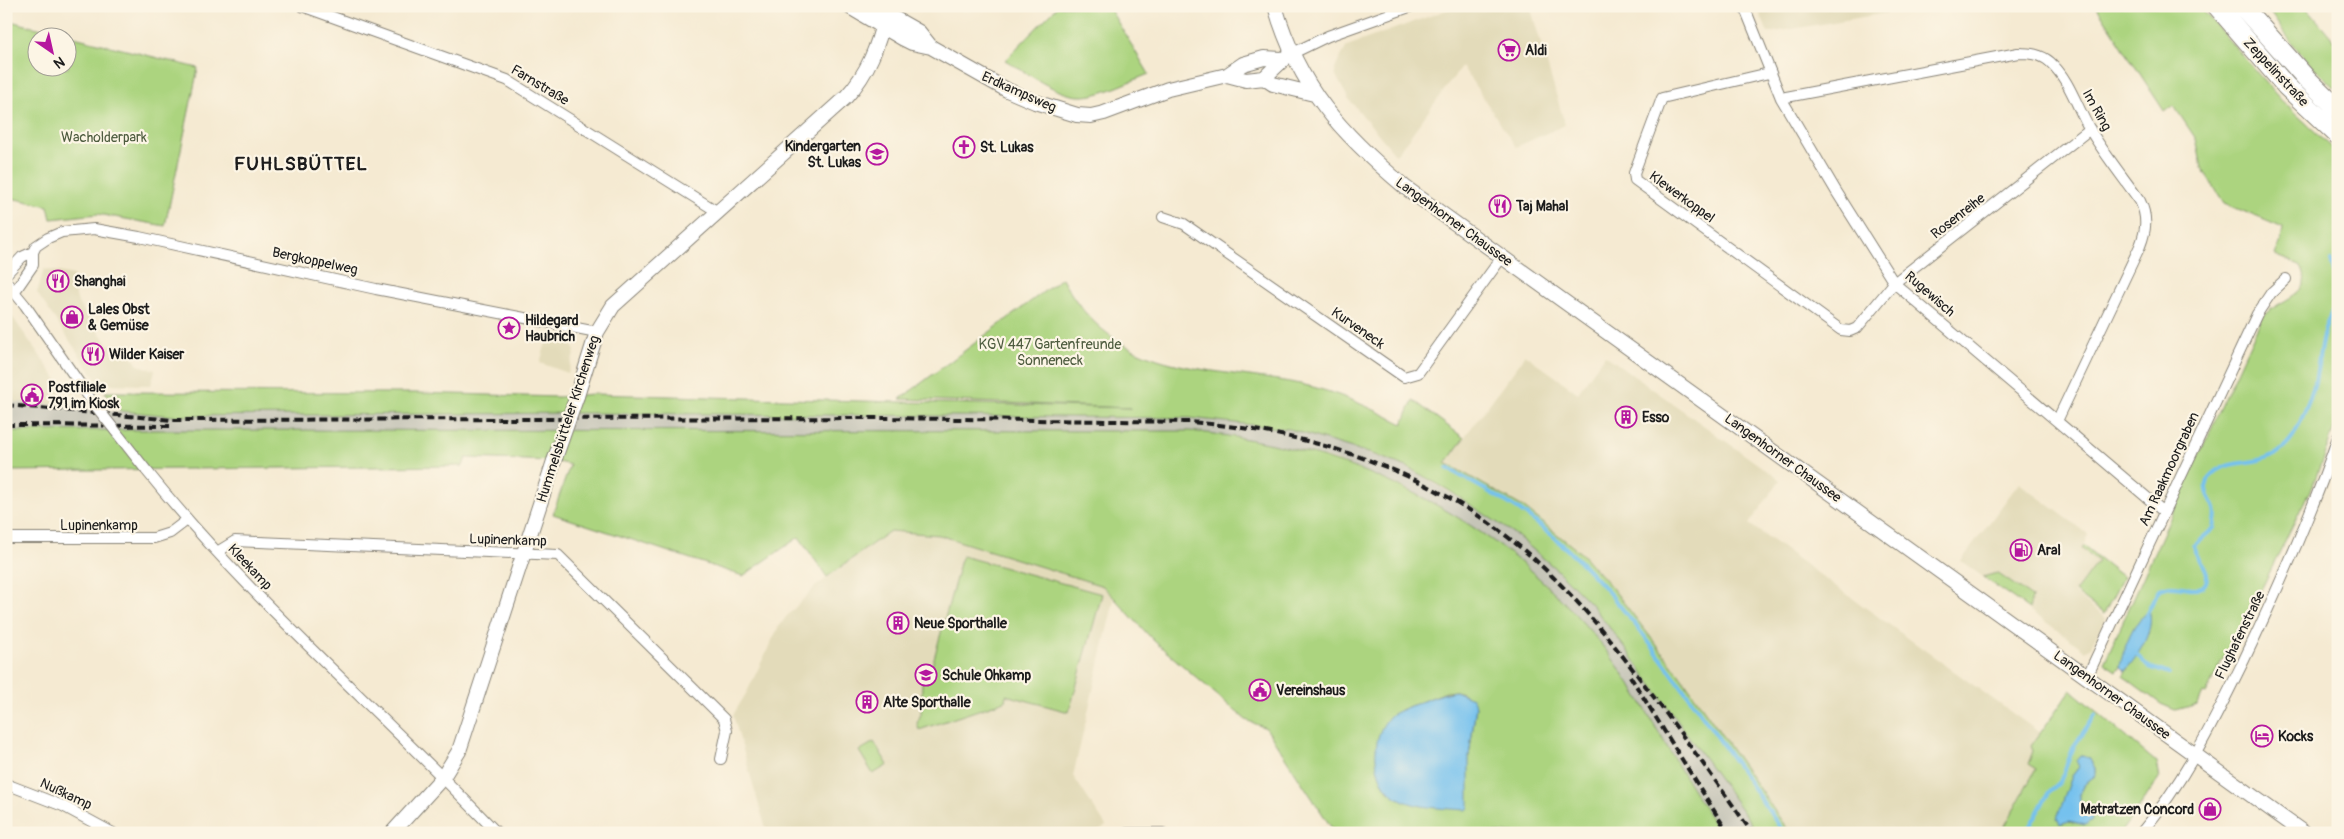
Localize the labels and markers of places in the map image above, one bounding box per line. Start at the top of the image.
supermarket icon: Aldi [1497,38,1521,62]
place label: Aldi [1525,42,1547,59]
church icon: St. Lukas [952,135,976,159]
place label: Kindergarten St. Lukas [785,138,862,171]
place label: St. Lukas [980,139,1034,156]
school or university icon: Kindergarten St. Lukas [865,142,889,166]
restaurant icon: Taj Mahal [1488,194,1512,218]
place label: Taj Mahal [1515,198,1569,215]
restaurant icon: Shanghai [46,269,70,293]
place label: Shanghai [74,273,126,290]
place label: Lales Obst & Gemüse [88,301,150,334]
shop icon: Lales Obst & Gemüse [60,305,84,329]
place label: Hildegard Haubrich [525,312,579,345]
place icon: Hildegard Haubrich [497,316,521,340]
restaurant icon: Wilder Kaiser [81,342,105,366]
place label: Wilder Kaiser [109,346,185,363]
place label: Postfiliale 791 im Kiosk [48,379,119,412]
public building icon: Postfiliale 791 im Kiosk [20,383,44,407]
building icon: Esso [1614,405,1638,429]
place label: Esso [1642,409,1670,426]
fuel station icon: Aral [2009,538,2033,562]
place label: Aral [2037,542,2061,559]
building icon: Neue Sporthalle [886,611,910,635]
place label: Neue Sporthalle [914,615,1008,632]
school or university icon: Schule Ohkamp [914,663,938,687]
place label: Schule Ohkamp [942,667,1031,684]
public building icon: Vereinshaus [1248,678,1272,702]
place label: Vereinshaus [1276,682,1346,699]
building icon: Alte Sporthalle [855,690,879,714]
place label: Alte Sporthalle [883,694,972,711]
hotel icon: Kocks [2250,724,2274,748]
place label: Kocks [2278,728,2314,745]
shop icon: Matratzen Concord [2198,797,2222,821]
place label: Matratzen Concord [2080,801,2194,818]

